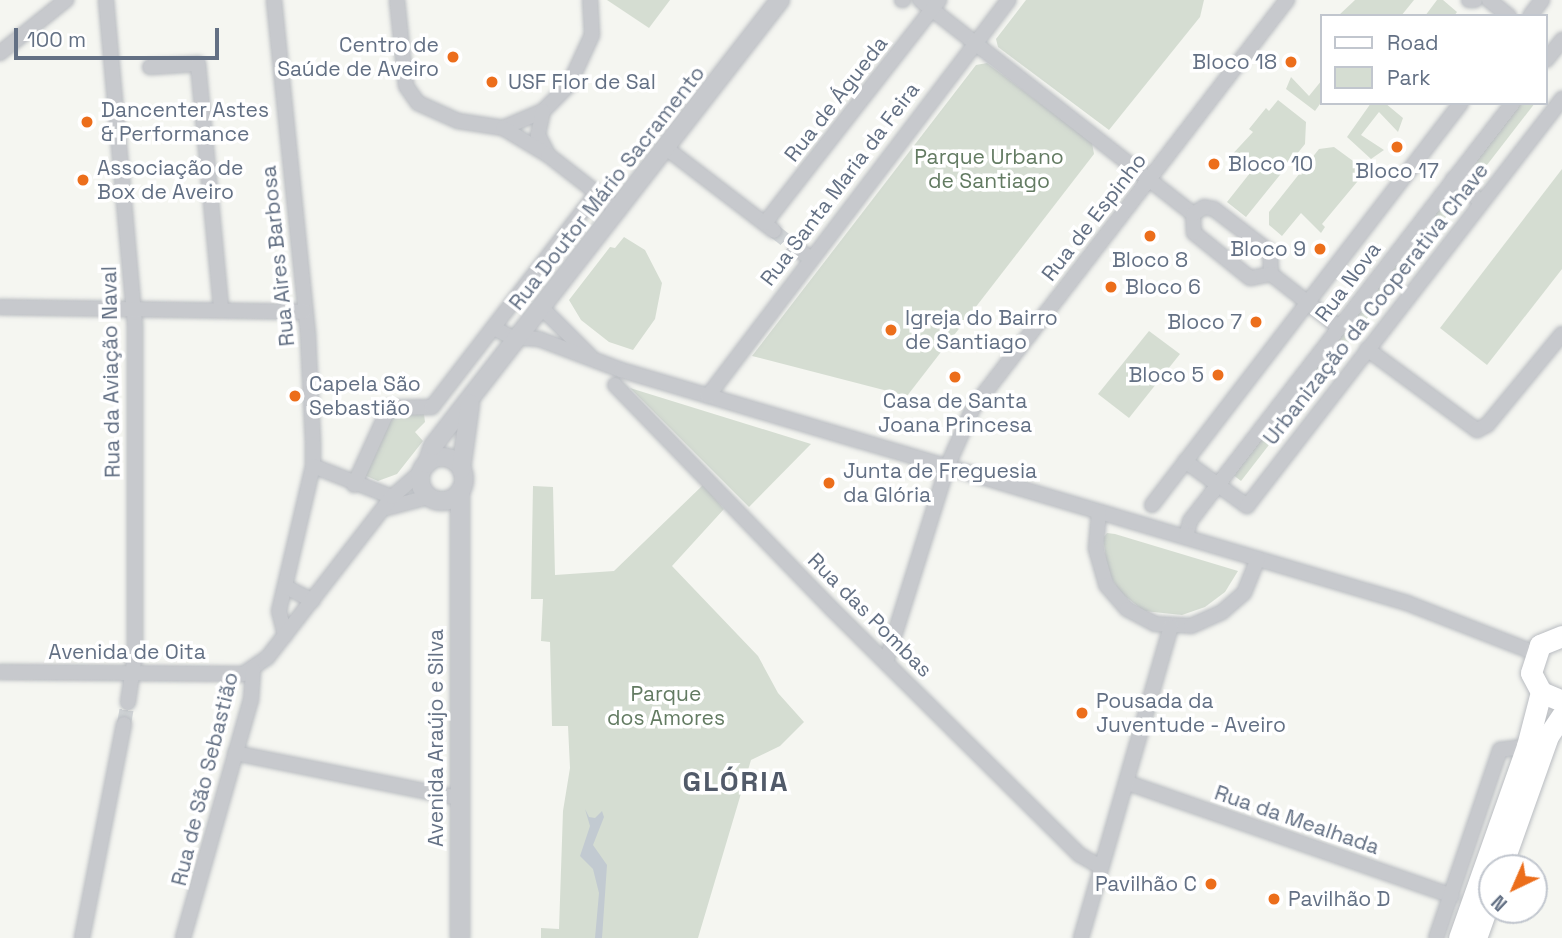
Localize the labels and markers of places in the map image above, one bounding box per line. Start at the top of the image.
place label: Centro de Saúde de Aveiro [277,32,439,82]
marker: Centro de Saúde de Aveiro [445,49,461,65]
place label: Bloco 18 [1192,49,1277,75]
marker: Bloco 18 [1283,54,1299,70]
place label: USF Flor de Sal [508,69,656,95]
marker: USF Flor de Sal [482,72,502,92]
place label: Dancenter Astes & Performance [101,97,269,147]
marker: Dancenter Astes & Performance [79,114,95,130]
marker: Bloco 17 [1389,139,1405,155]
place label: Bloco 10 [1228,151,1313,177]
place label: Associação de Box de Aveiro [97,155,244,205]
marker: Bloco 10 [1206,156,1222,172]
place label: Bloco 17 [1355,158,1439,184]
marker: Associação de Box de Aveiro [75,172,91,188]
marker: Bloco 8 [1142,228,1158,244]
place label: Bloco 9 [1230,236,1306,262]
marker: Bloco 9 [1312,241,1328,257]
place label: Bloco 8 [1112,247,1188,273]
place label: Bloco 6 [1125,274,1201,300]
marker: Bloco 6 [1103,279,1119,295]
place label: Igreja do Bairro de Santiago [905,305,1058,355]
place label: Bloco 7 [1167,309,1242,335]
marker: Bloco 7 [1248,314,1264,330]
marker: Igreja do Bairro de Santiago [883,322,899,338]
place label: Bloco 5 [1128,362,1204,388]
marker: Bloco 5 [1210,367,1226,383]
marker: Casa de Santa Joana Princesa [947,369,963,385]
place label: Capela São Sebastião [309,371,421,421]
marker: Capela São Sebastião [287,388,303,404]
place label: Casa de Santa Joana Princesa [878,388,1032,438]
place label: Junta de Freguesia da Glória [843,458,1037,508]
marker: Junta de Freguesia da Glória [821,475,837,491]
place label: Pousada da Juventude - Aveiro [1096,688,1287,738]
marker: Pousada da Juventude - Aveiro [1074,705,1090,721]
place label: Pavilhão C [1095,871,1197,897]
marker: Pavilhão C [1203,876,1219,892]
place label: Pavilhão D [1288,886,1390,912]
marker: Pavilhão D [1266,891,1282,907]

